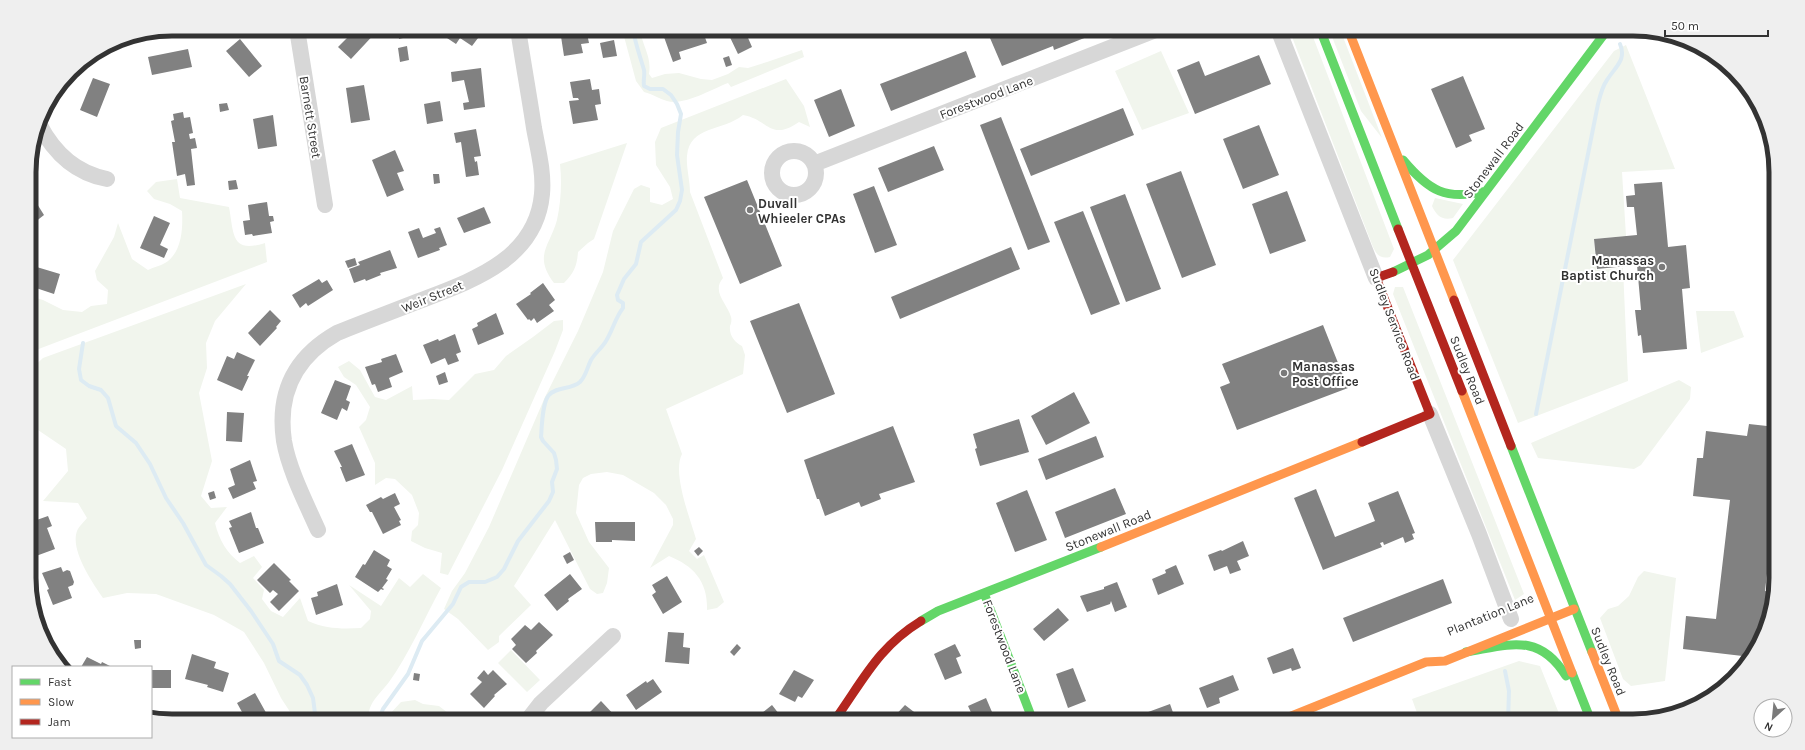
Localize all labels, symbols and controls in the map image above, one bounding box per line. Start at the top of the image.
scale bar [1665,12,1768,38]
text: 50 m [1671,19,1699,33]
street label: Forestwood Lane [937,73,1035,122]
street label: Barnett Street [297,75,324,159]
street label: Stonewall Road [1460,119,1527,201]
place label: Duvall Whieeler CPAs [758,196,846,226]
marker: Duvall Whieeler CPAs [745,205,755,215]
place label: Manassas Baptist Church [1561,253,1654,283]
marker: Manassas Baptist Church [1657,262,1667,272]
street label: Sudley Service Road [1366,266,1423,382]
street label: Weir Street [399,277,465,316]
street label: Sudley Road [1447,334,1488,407]
place label: Manassas Post Office [1292,359,1359,389]
marker: Manassas Post Office [1279,368,1289,378]
street label: Stonewall Road [1063,506,1153,555]
street label: Plantation Lane [1445,590,1536,639]
street label: Forestwood Lane [980,597,1029,695]
street label: Sudley Road [1588,625,1629,698]
legend [12,666,152,738]
text: Fast [48,675,72,689]
text: Slow [48,695,74,709]
north arrow [1753,698,1793,738]
text: Jam [48,715,71,729]
text: N [1762,719,1775,734]

